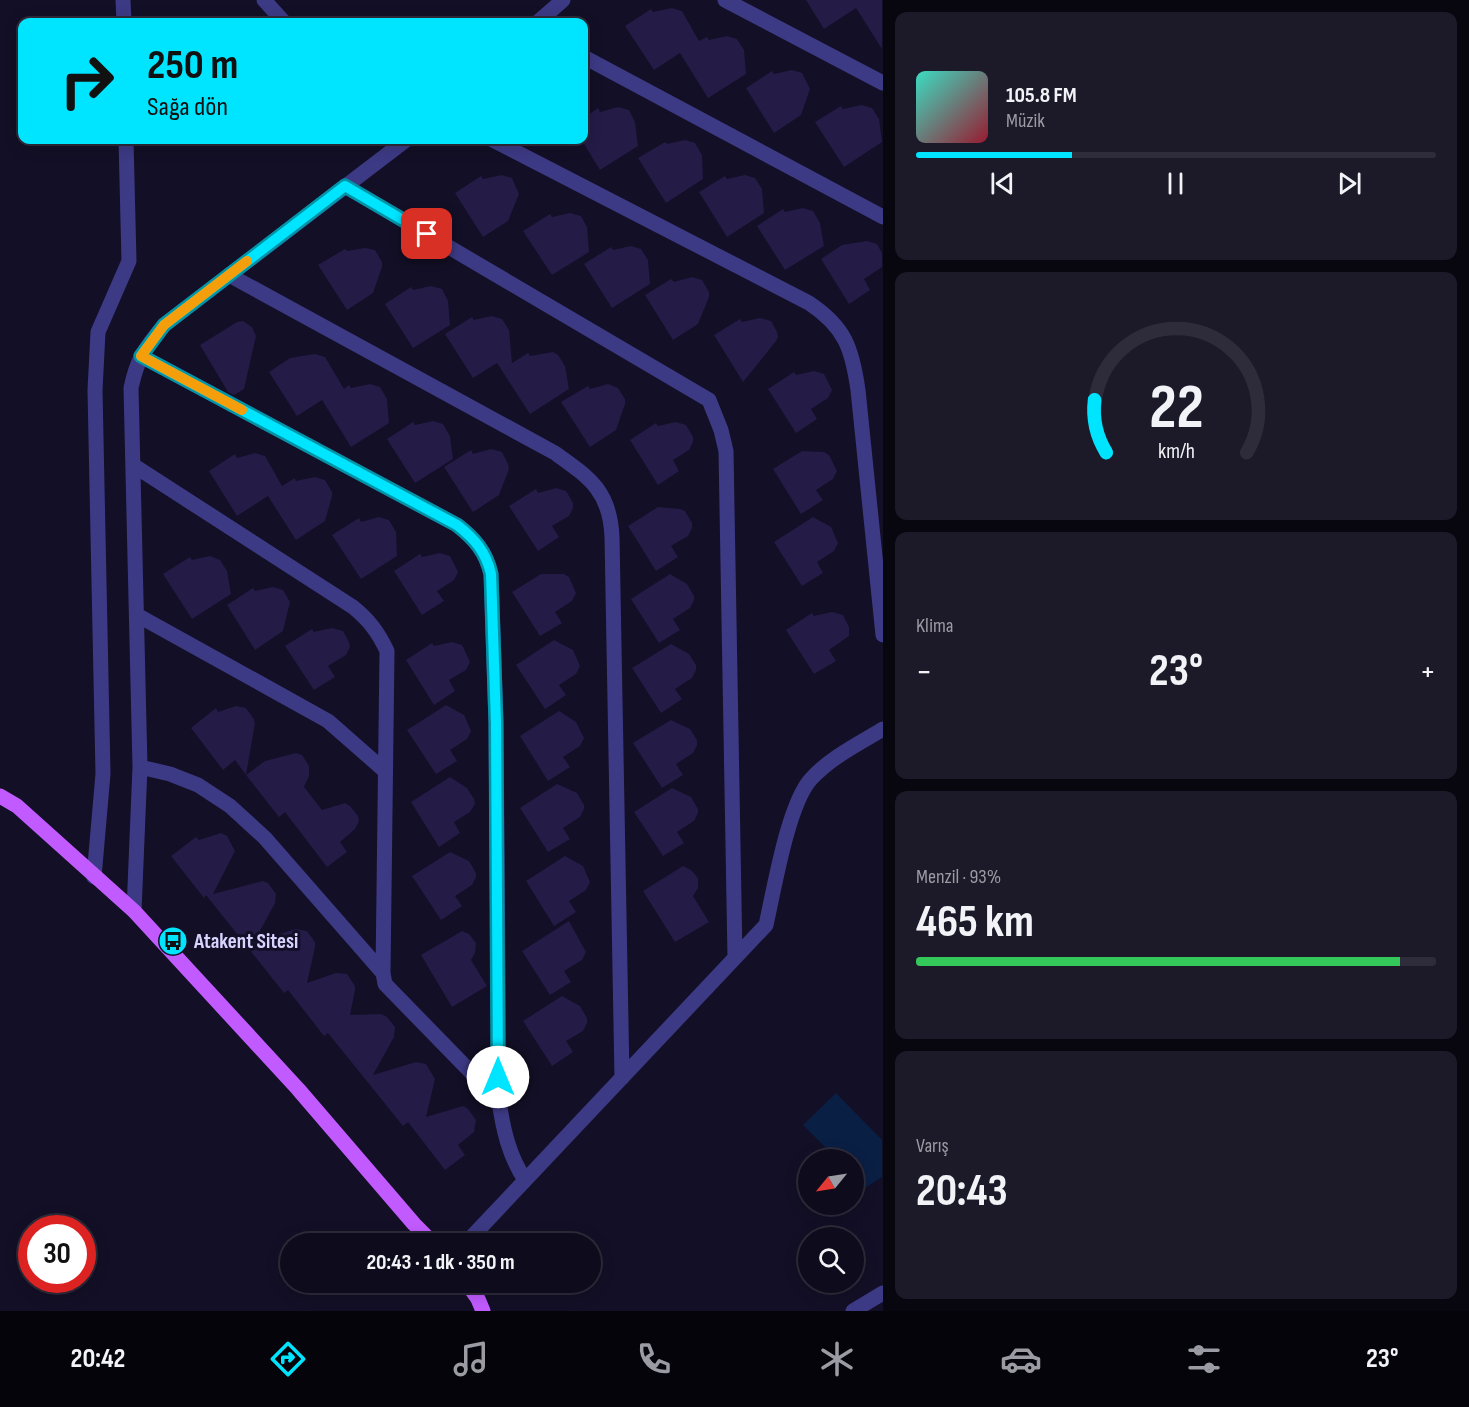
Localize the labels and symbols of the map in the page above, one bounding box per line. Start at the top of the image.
pin [401,208,452,259]
bus stop icon: Atakent Sitesi [157,925,189,957]
place label: Atakent Sitesi [193,929,298,954]
position arrow [466,1045,530,1109]
north arrow [798,1149,864,1215]
speed limit sign: 30 [18,1215,96,1293]

